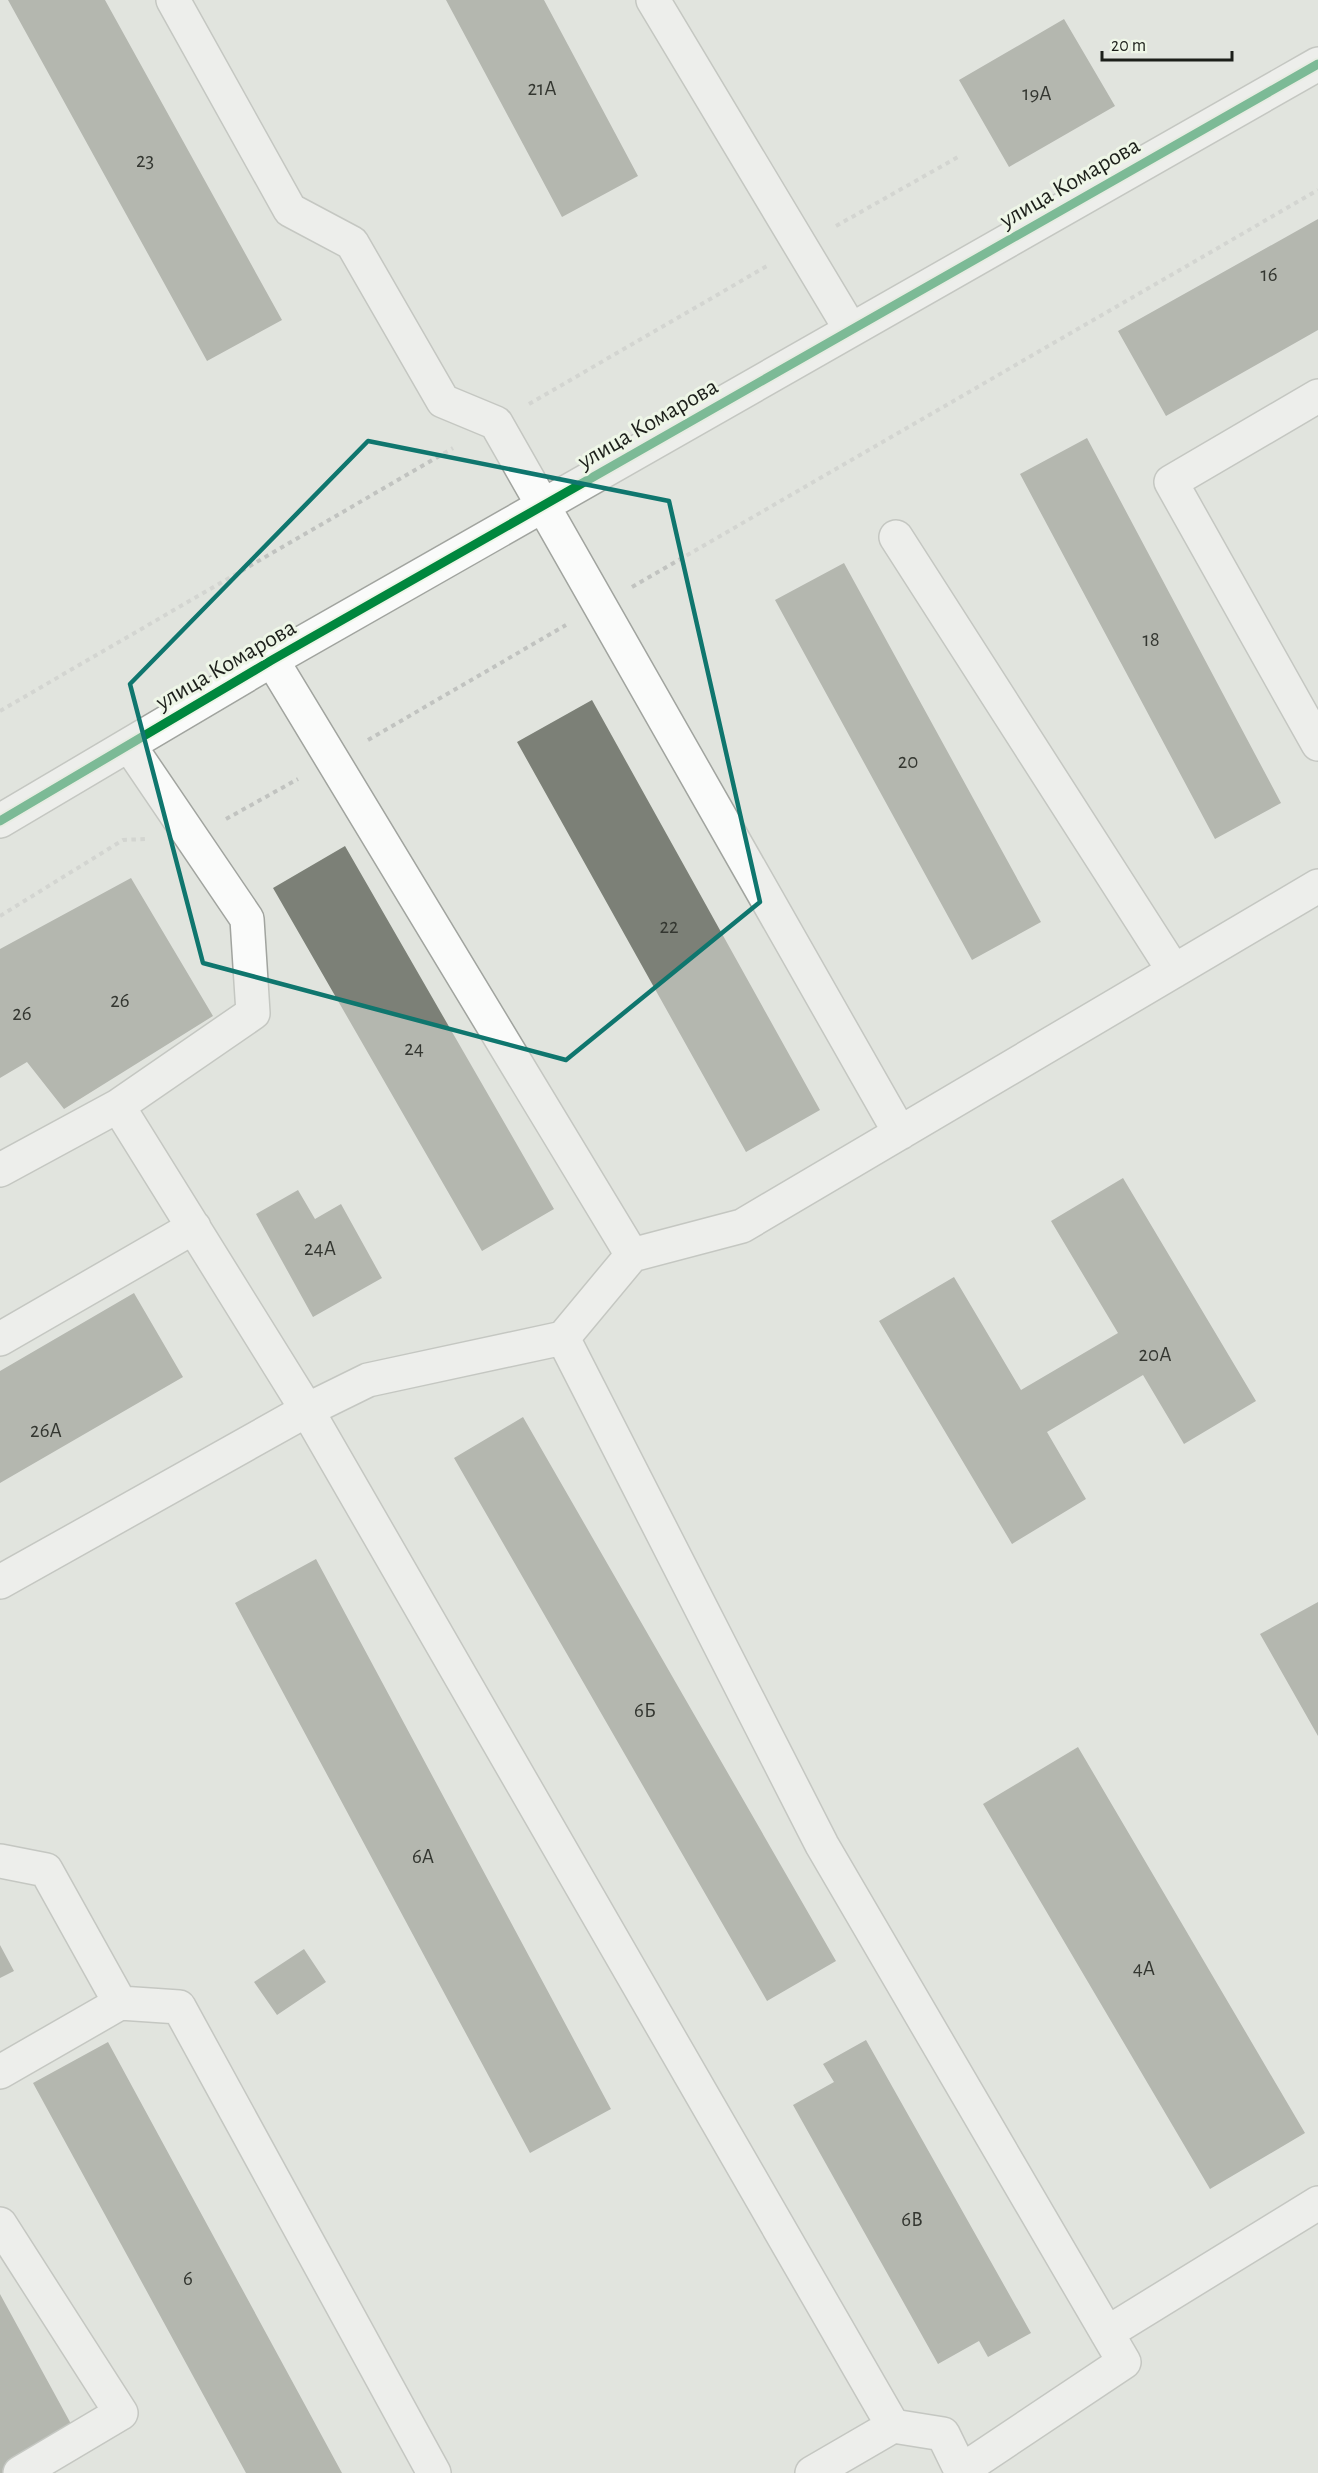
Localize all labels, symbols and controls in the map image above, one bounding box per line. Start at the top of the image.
scale bar [1102,24,1232,62]
text: 20 m [1111,37,1146,55]
house number: 21А [527,78,557,99]
house number: 19А [1022,83,1052,104]
street label: улица Комарова [995,133,1144,233]
house number: 23 [136,150,154,171]
house number: 16 [1260,264,1278,285]
street label: улица Комарова [573,374,722,474]
street label: улица Комарова [151,615,300,715]
house number: 18 [1142,629,1160,650]
house number: 20 [898,751,918,772]
house number: 22 [659,916,679,937]
house number: 26 [110,990,130,1011]
house number: 26 [12,1003,32,1024]
house number: 24 [404,1038,424,1059]
house number: 24А [304,1238,336,1259]
house number: 20А [1139,1344,1172,1365]
house number: 26А [30,1420,62,1441]
house number: 6Б [634,1700,656,1721]
house number: 6А [412,1846,434,1867]
house number: 4А [1133,1958,1155,1979]
house number: 6В [901,2209,923,2230]
house number: 6 [183,2268,193,2289]

